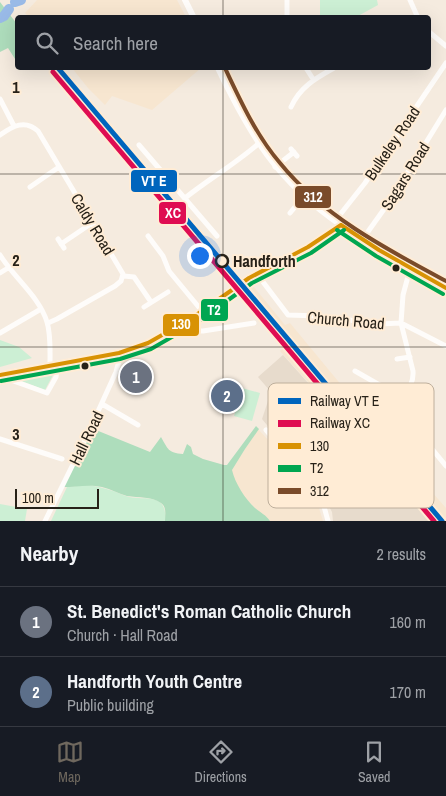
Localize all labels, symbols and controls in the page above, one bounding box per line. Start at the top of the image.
search box [15,15,431,70]
icon: search [33,29,61,57]
text: Search here [73,30,158,56]
text: 1 [12,76,20,98]
street label: Bulkeley Road [359,102,425,184]
street label: Sagars Road [375,138,435,214]
line badge: VT E [130,169,178,193]
text: VT E [141,172,167,190]
line badge: 312 [294,185,332,209]
text: 312 [303,188,323,206]
street label: Caldy Road [66,189,120,259]
line badge: XC [158,201,187,225]
text: XC [165,204,181,222]
your location [187,243,213,269]
text: 2 [12,249,20,271]
place label: Handforth [233,250,296,272]
marker: Handforth [215,254,229,268]
unlabelled marker [391,263,401,273]
line badge: T2 [200,298,229,322]
text: T2 [207,301,221,319]
street label: Church Road [307,306,385,334]
line badge: 130 [162,313,200,337]
text: 130 [171,315,191,333]
pin: 1 [120,358,152,396]
unlabelled marker [80,361,90,371]
pin: 2 [211,377,243,415]
legend [268,383,434,508]
text: Railway VT E [310,392,379,410]
street label: Hall Road [63,407,109,469]
text: Railway XC [310,414,370,432]
text: 3 [12,423,20,445]
text: 130 [310,437,329,455]
text: T2 [310,459,323,477]
text: 312 [310,482,329,500]
scale bar [15,486,99,509]
text: 100 m [22,489,54,507]
text: Nearby [20,539,78,568]
text: 2 results [376,543,426,565]
text: St. Benedict's Roman Catholic Church [67,598,351,624]
text: 1 [32,611,40,633]
text: 160 m [390,611,426,633]
text: Church · Hall Road [67,624,178,646]
text: Handforth Youth Centre [67,668,242,694]
text: 2 [32,681,40,703]
text: 170 m [390,681,426,703]
text: Public building [67,694,154,716]
tab: Map [56,738,84,786]
tab: Directions [195,738,247,786]
tab: Saved [358,738,390,786]

